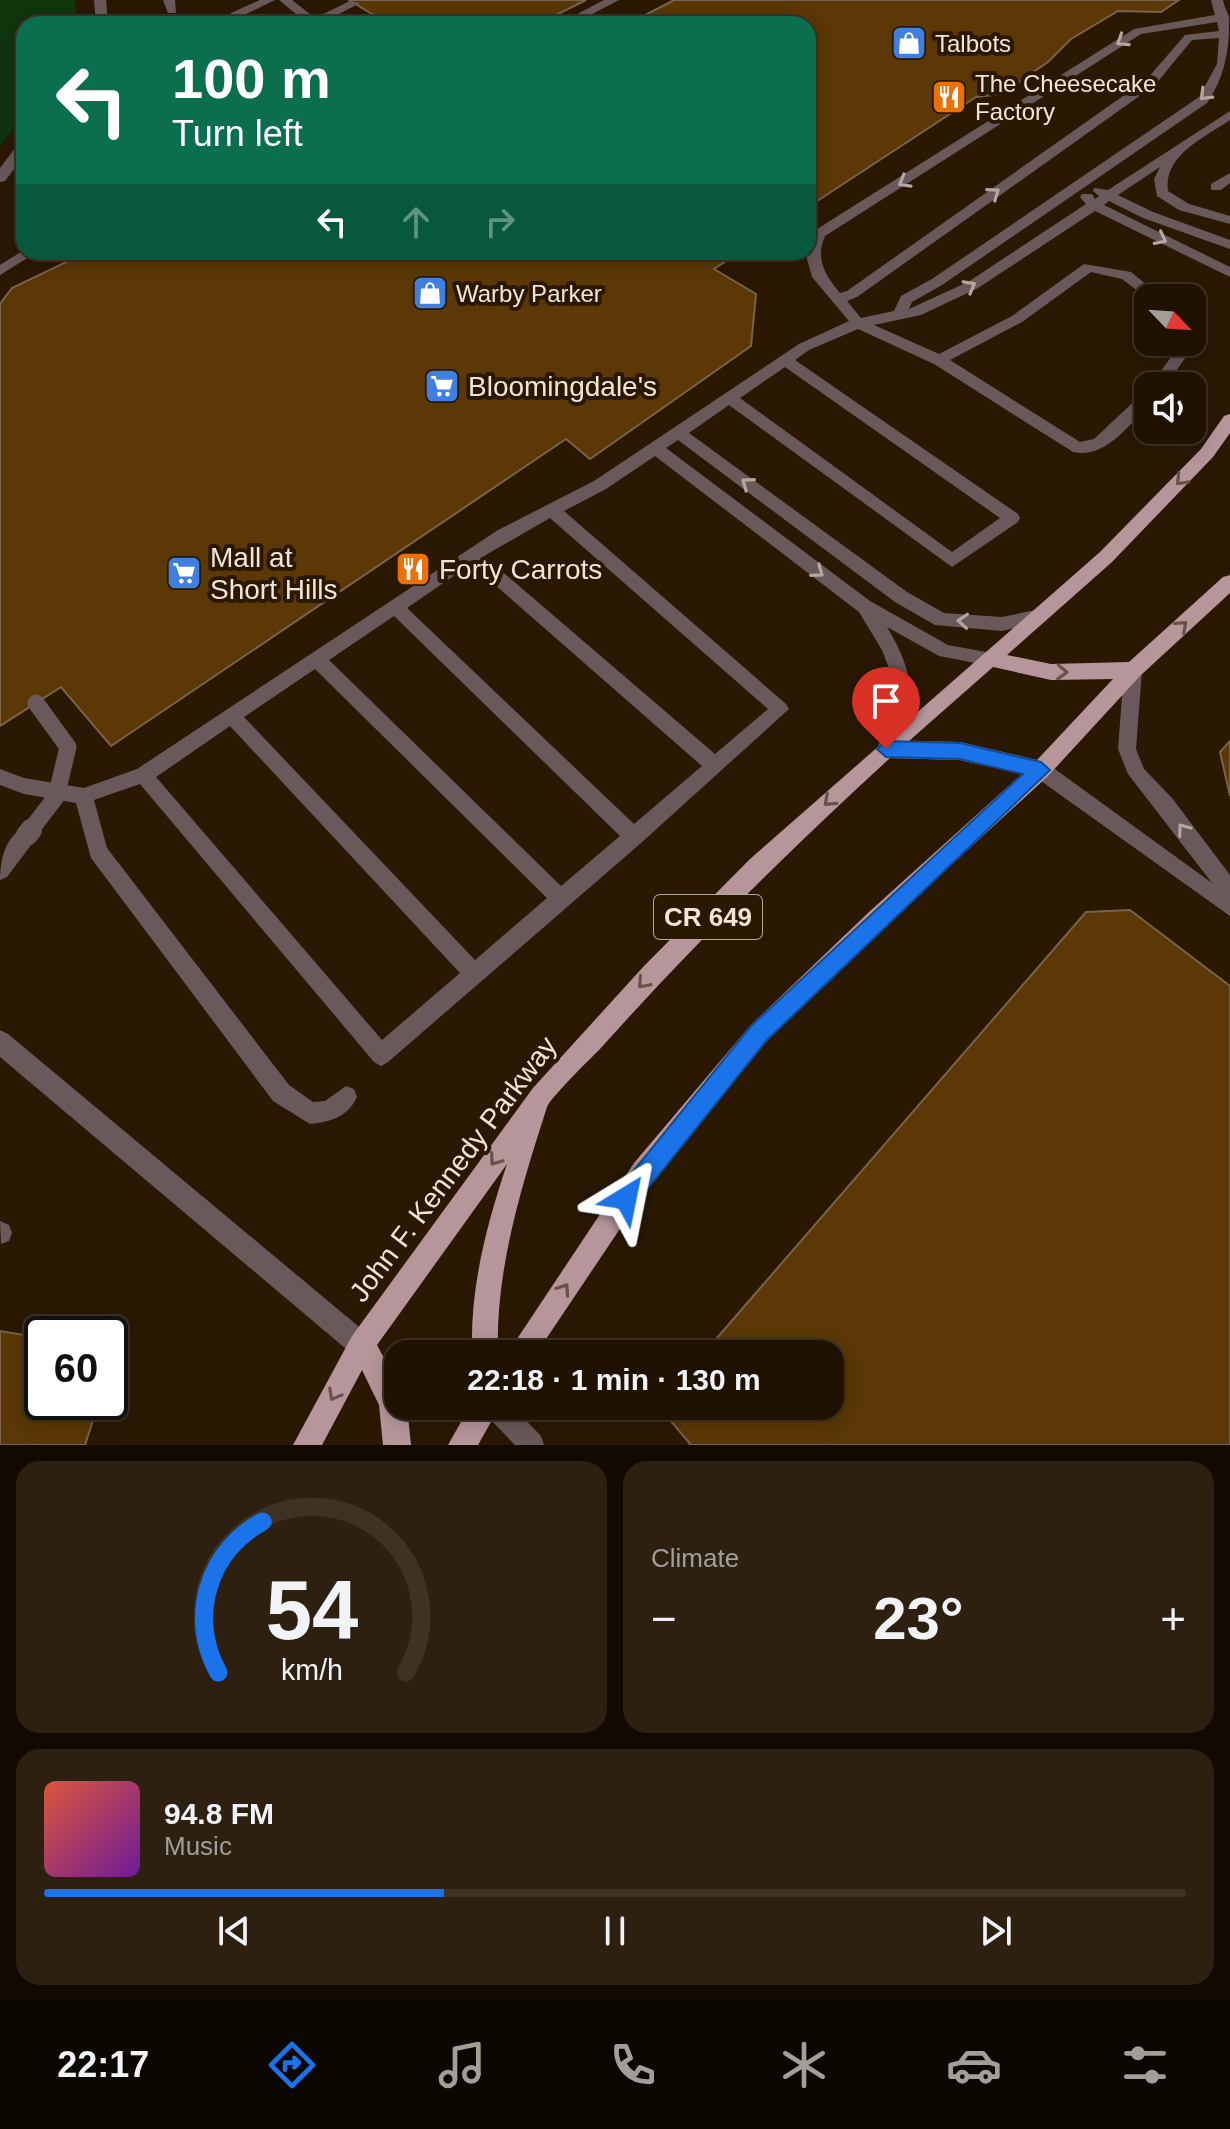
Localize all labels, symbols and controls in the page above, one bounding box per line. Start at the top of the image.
shop icon: Talbots [890,24,928,62]
place label: Talbots [935,30,1011,57]
one-way arrow [1117,32,1131,47]
text: 100 m [172,47,331,110]
icon: left [40,48,144,152]
place label: The Cheesecake Factory [975,70,1156,125]
restaurant icon: The Cheesecake Factory [930,78,968,116]
one-way arrow [1199,86,1214,101]
text: Turn left [172,113,303,154]
one-way arrow [898,172,913,188]
one-way arrow [986,188,1000,203]
icon: left [310,200,354,244]
icon: ahead [394,200,438,244]
icon: right [478,200,522,244]
one-way arrow [1153,229,1168,244]
shop icon: Warby Parker [411,274,449,312]
place label: Warby Parker [456,280,602,307]
one-way arrow [962,280,976,295]
north arrow [1134,284,1206,356]
map controls [1134,284,1206,444]
supermarket icon: Bloomingdale's [423,367,461,405]
place label: Bloomingdale's [468,371,657,402]
button: sound [1134,372,1206,444]
one-way arrow [1176,471,1190,485]
one-way arrow [741,478,755,493]
place label: Mall at Short Hills [210,542,338,605]
restaurant icon: Forty Carrots [394,550,432,588]
supermarket icon: Mall at Short Hills [165,554,203,592]
place label: Forty Carrots [439,554,602,585]
one-way arrow [810,562,824,577]
one-way arrow [956,613,969,630]
one-way arrow [1172,622,1187,636]
one-way arrow [1056,663,1069,680]
pin [852,667,920,749]
icon: arrive [864,679,908,723]
one-way arrow [823,792,838,806]
one-way arrow [1179,823,1193,837]
road number: CR 649 [654,895,762,939]
one-way arrow [639,974,653,989]
street label: John F. Kennedy Parkway [343,1030,563,1308]
one-way arrow [490,1151,505,1165]
position arrow [584,1156,668,1240]
one-way arrow [554,1284,569,1298]
speed limit sign: 60 [24,1316,128,1420]
text: 22:18 · 1 min · 130 m [467,1363,761,1396]
one-way arrow [328,1386,344,1401]
text: Climate [651,1543,739,1573]
text: 54 [265,1564,358,1657]
text: 23° [873,1585,964,1652]
text: − [651,1594,677,1643]
text: + [1160,1594,1186,1643]
text: km/h [281,1654,342,1686]
text: 94.8 FM [164,1797,274,1830]
text: Music [164,1831,232,1861]
icon: previous [212,1909,256,1953]
icon: pause [593,1909,637,1953]
icon: next [974,1909,1018,1953]
icon: directions [264,2037,320,2093]
icon: music [434,2037,490,2093]
icon: phone [605,2037,661,2093]
icon: climate [776,2037,832,2093]
icon: car [946,2037,1002,2093]
icon: filters [1117,2037,1173,2093]
text: 22:17 [57,2044,149,2085]

